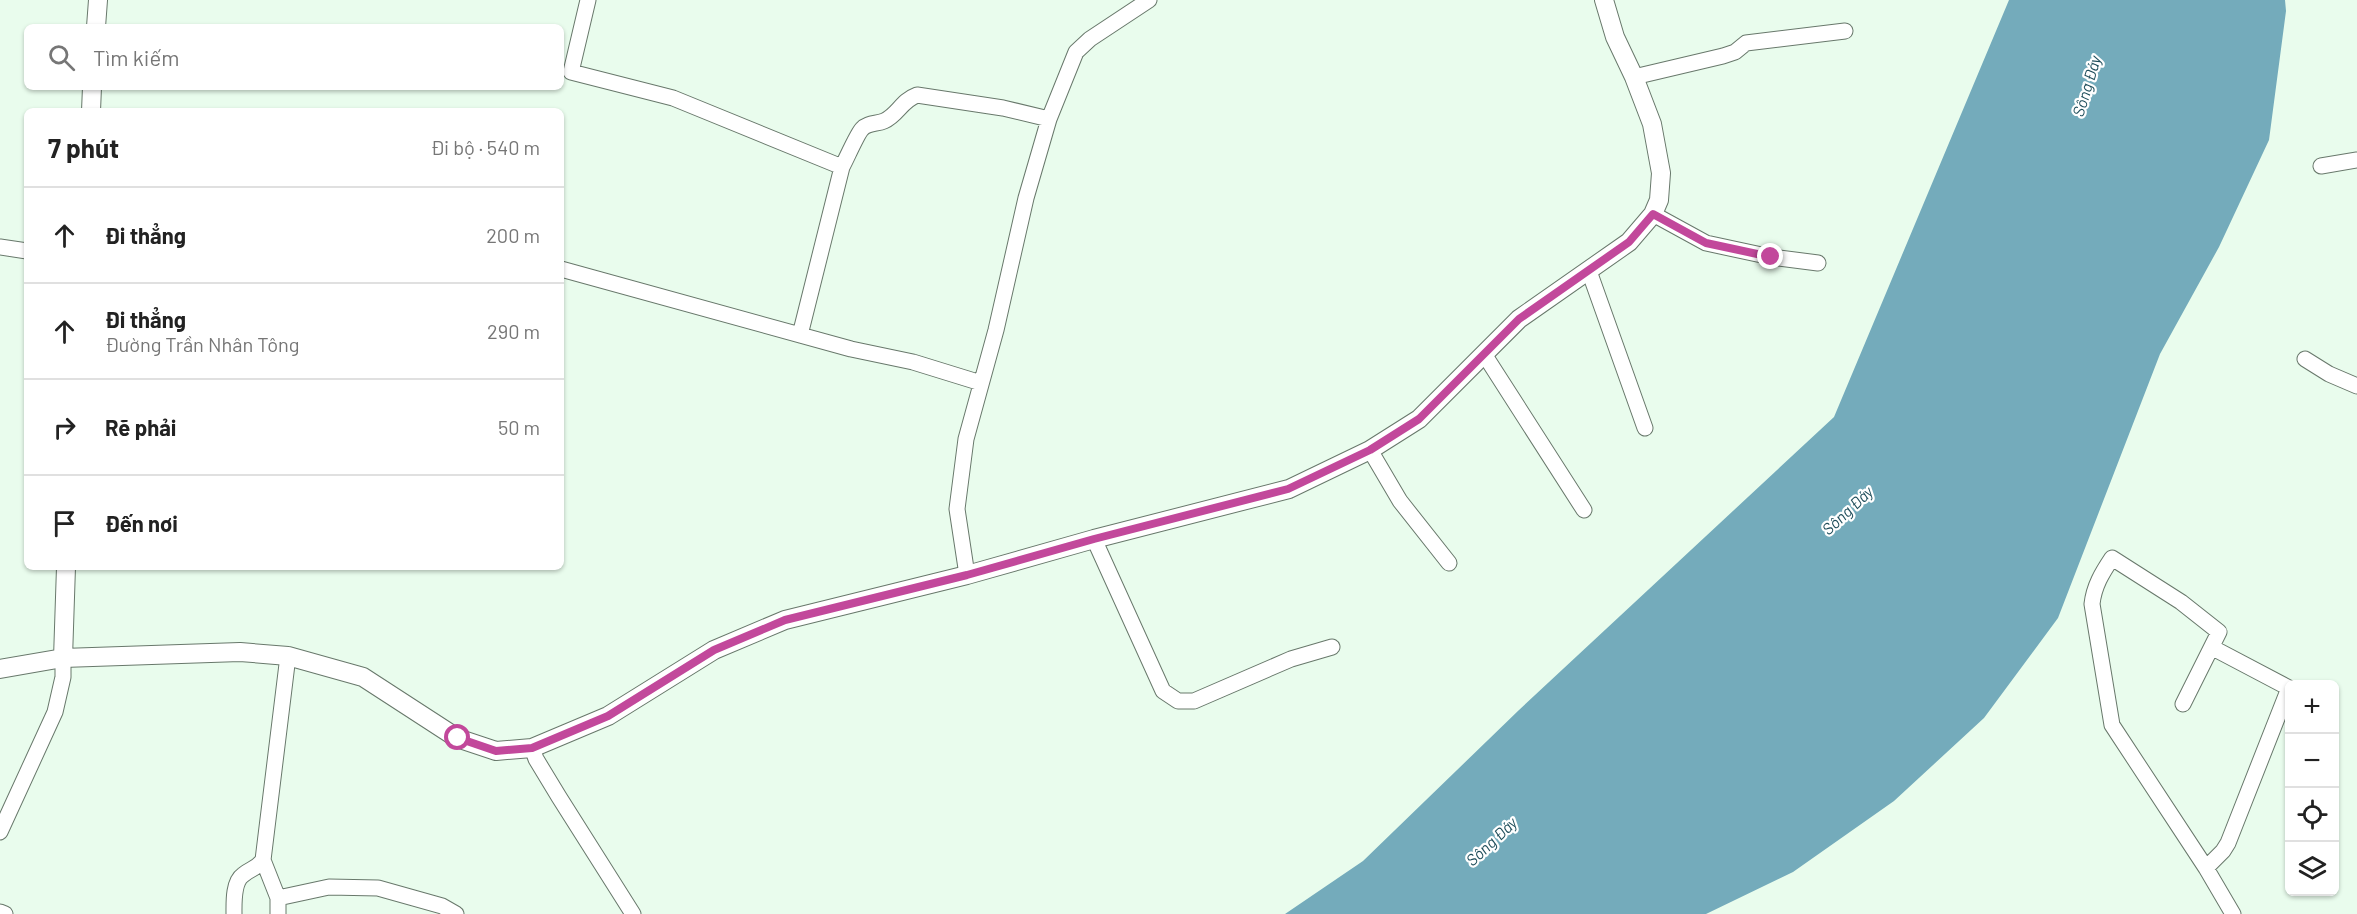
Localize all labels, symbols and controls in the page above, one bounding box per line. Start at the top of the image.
search box [24,24,564,90]
icon: search [45,41,78,74]
text: Tìm kiếm [93,44,179,70]
water label: Sông Đáy [2068,52,2104,119]
text: 7 phút [48,132,119,163]
text: Đi bộ · 540 m [430,135,540,159]
icon: ahead [48,219,81,252]
text: Đi thẳng [105,222,186,248]
text: 200 m [486,223,540,247]
route end [1757,243,1783,269]
text: Đi thẳng [105,306,186,332]
icon: ahead [48,315,81,348]
text: 290 m [487,319,540,343]
text: Đường Trần Nhân Tông [105,332,299,356]
icon: right [48,411,81,444]
text: Rẽ phải [105,414,176,440]
text: 50 m [498,415,540,439]
water label: Sông Đáy [1818,481,1877,538]
icon: arrive [48,507,81,540]
text: Đến nơi [105,510,178,536]
map controls [2285,680,2339,896]
button: + [2285,680,2339,734]
route start [444,724,470,750]
button: − [2285,734,2339,788]
button: locate [2285,788,2339,842]
water label: Sông Đáy [1462,812,1521,869]
button: layers [2285,842,2339,896]

